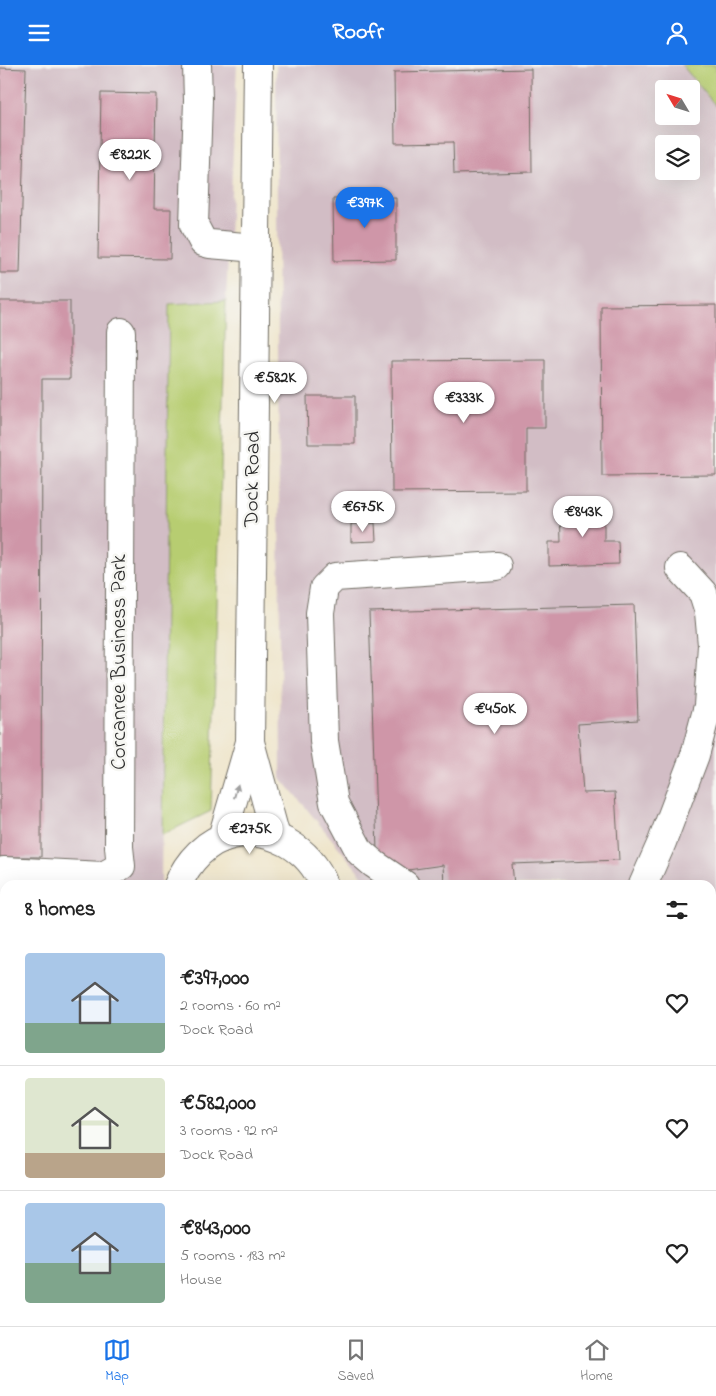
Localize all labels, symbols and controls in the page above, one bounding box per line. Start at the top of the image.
text: Roofr [332,17,384,49]
icon: menu [25,19,53,47]
icon: person [663,19,691,47]
north arrow [655,80,700,125]
map controls [655,80,700,180]
button: layers [655,135,700,180]
pin: €822K [95,139,165,181]
text: €822K [110,143,150,167]
pin: €397K [330,186,400,229]
text: €397K [347,191,383,215]
pin: €582K [240,361,310,404]
text: €582K [254,366,296,390]
pin: €333K [429,381,499,424]
text: €333K [445,386,483,410]
street label: Dock Road [237,431,269,528]
pin: €675K [328,491,398,533]
text: €675K [342,495,384,519]
pin: €843K [548,495,618,538]
text: €843K [564,500,602,524]
street label: Corcanree Business Park [105,553,135,770]
pin: €450K [460,693,530,735]
text: €450K [474,697,516,721]
one-way arrow [232,784,240,799]
pin: €275K [215,813,285,855]
text: €275K [229,817,271,841]
text: 8 homes [25,895,95,925]
icon: filters [663,896,691,924]
text: €397,000 [180,964,249,994]
icon: home [65,973,125,1033]
icon: heart [663,989,691,1017]
text: 2 rooms · 60 m² [180,994,281,1018]
text: Dock Road [180,1018,253,1042]
text: €582,000 [180,1089,256,1119]
icon: home [65,1098,125,1158]
icon: heart [663,1114,691,1142]
text: 3 rooms · 92 m² [180,1119,278,1143]
text: Dock Road [180,1143,253,1167]
text: €843,000 [180,1214,251,1244]
icon: home [65,1223,125,1283]
icon: heart [663,1239,691,1267]
text: 5 rooms · 183 m² [180,1244,286,1268]
text: House [180,1268,222,1292]
tab: Map [103,1336,131,1387]
tab: Saved [337,1336,374,1387]
tab: Home [580,1336,613,1387]

